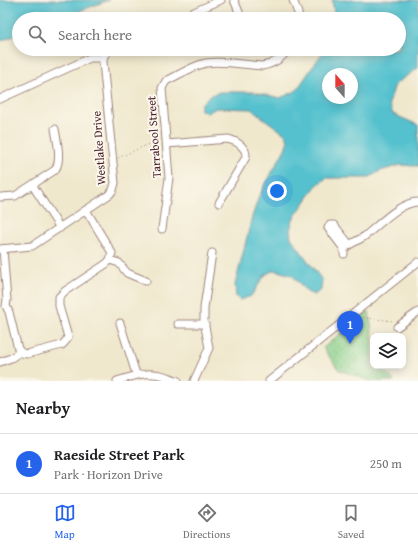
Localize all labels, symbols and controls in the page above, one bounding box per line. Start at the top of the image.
search box [12,12,406,56]
icon: search [26,23,48,45]
text: Search here [58,24,132,45]
north arrow [322,68,358,104]
street label: Tarrabool Street [142,95,165,179]
street label: Westlake Drive [87,110,110,186]
your location [267,181,287,201]
pin: 1 [337,311,363,344]
map controls [370,333,406,369]
button: layers [370,333,406,369]
text: Nearby [16,395,70,420]
text: Raeside Street Park [54,444,185,465]
text: 1 [26,454,32,473]
text: 250 m [370,454,402,473]
text: Park · Horizon Drive [54,465,163,484]
tab: Map [54,502,76,542]
tab: Directions [183,502,230,542]
tab: Saved [338,502,364,542]

